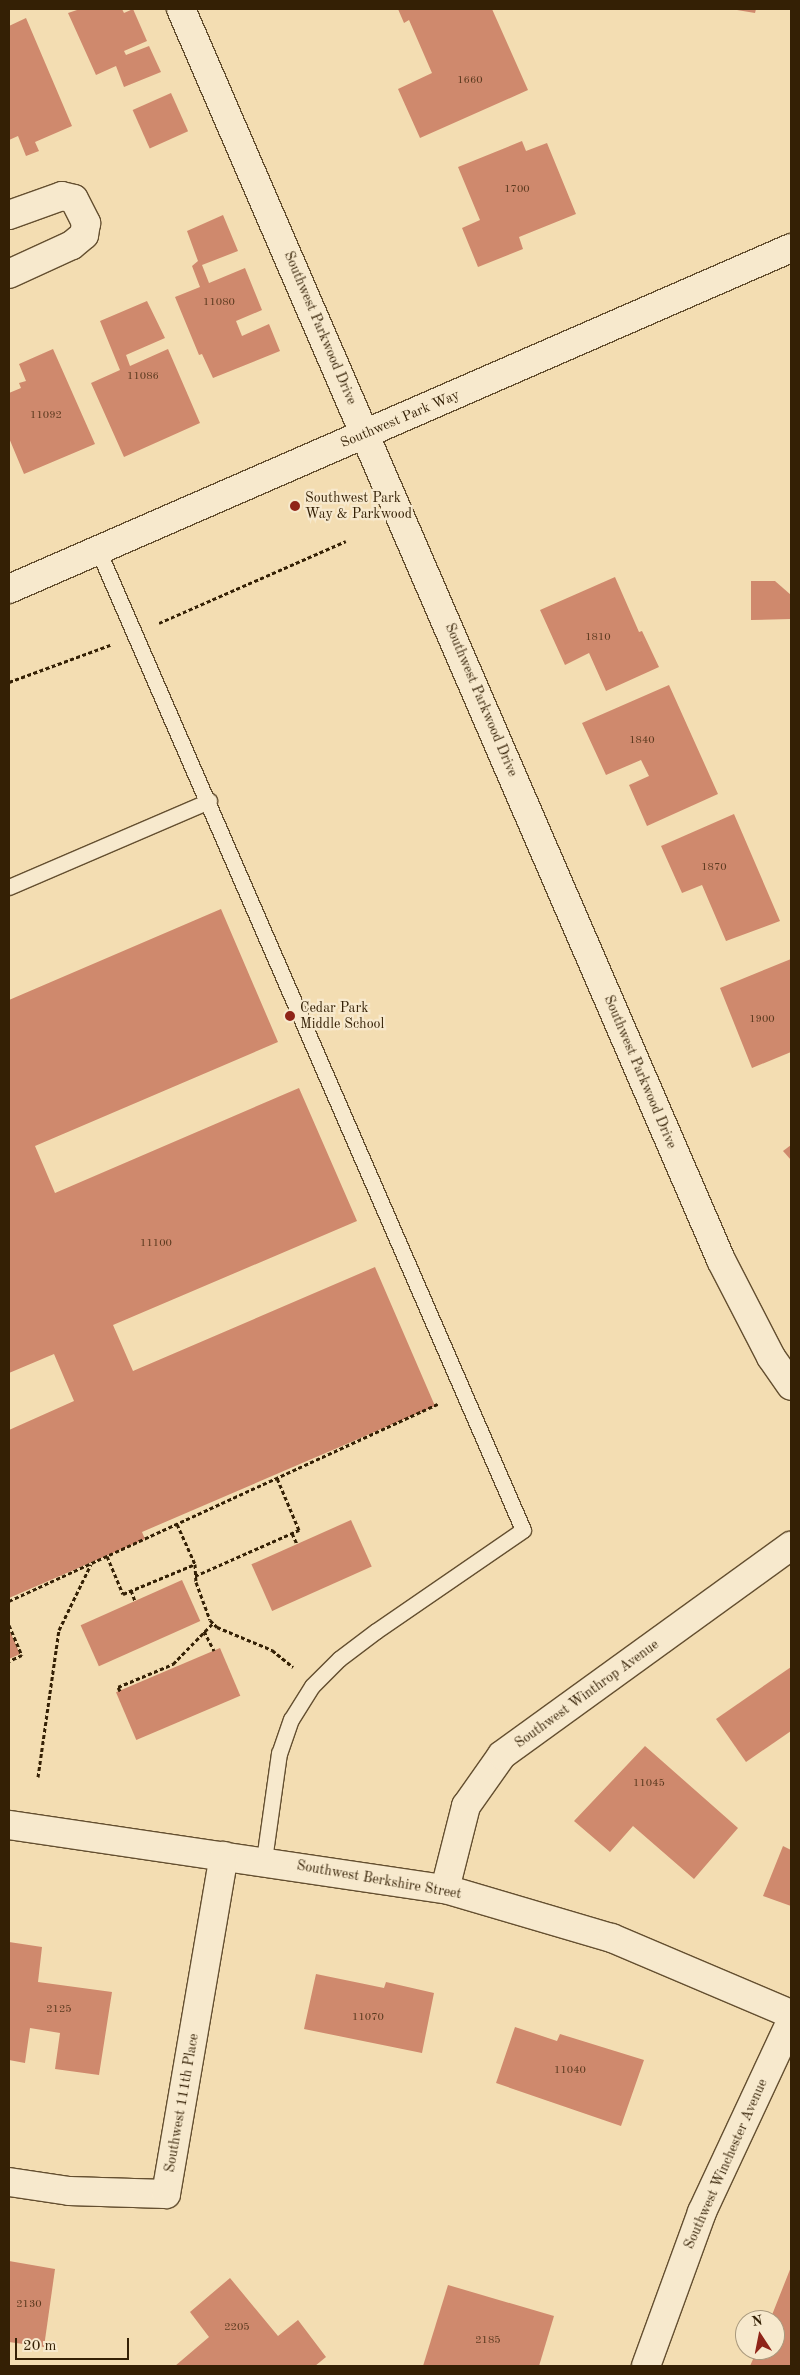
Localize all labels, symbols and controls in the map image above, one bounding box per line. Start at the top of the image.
house number: 1660 [457,74,483,88]
house number: 1700 [504,183,530,197]
street label: Southwest Parkwood Drive [280,249,360,407]
house number: 11080 [203,296,235,310]
house number: 11086 [127,370,159,384]
street label: Southwest Park Way [338,386,462,452]
house number: 11092 [30,409,62,423]
place label: Southwest Park Way & Parkwood [305,490,412,522]
marker: Southwest Park Way & Parkwood [289,500,301,512]
street label: Southwest Parkwood Drive [441,621,521,779]
house number: 1810 [585,631,611,645]
house number: 1840 [629,734,655,748]
house number: 1870 [701,861,727,875]
street label: Southwest Parkwood Drive [600,993,680,1151]
place label: Cedar Park Middle School [300,1000,384,1032]
marker: Cedar Park Middle School [284,1010,296,1022]
house number: 1900 [749,1013,775,1027]
house number: 11100 [140,1237,172,1251]
street label: Southwest Winthrop Avenue [512,1636,662,1752]
house number: 11045 [633,1777,665,1791]
street label: Southwest Berkshire Street [295,1857,463,1903]
house number: 2125 [46,2003,72,2017]
house number: 11070 [352,2011,384,2025]
street label: Southwest 111th Place [162,2032,202,2174]
house number: 11040 [554,2064,586,2078]
street label: Southwest Winchester Avenue [681,2076,771,2252]
house number: 2130 [16,2298,42,2312]
north arrow [735,2310,785,2360]
text: N [751,2313,764,2329]
house number: 2205 [224,2321,250,2335]
scale bar [18,2328,131,2360]
house number: 2185 [475,2334,501,2348]
text: 20 m [23,2339,57,2354]

